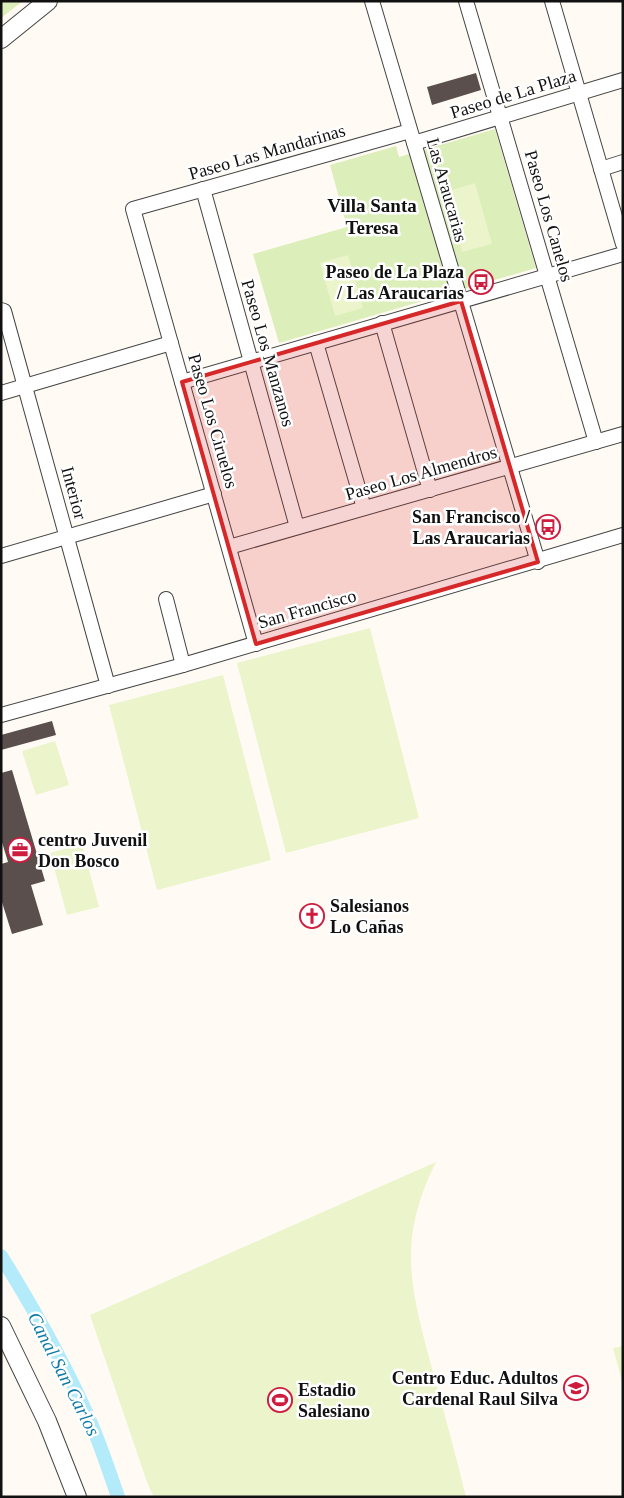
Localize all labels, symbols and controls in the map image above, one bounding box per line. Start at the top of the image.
street label: Paseo de La Plaza [448,65,578,123]
street label: Paseo Las Mandarinas [186,120,348,184]
street label: Las Araucarias [423,136,471,244]
street label: Paseo Los Canelos [521,148,577,284]
district label: Villa Santa Teresa [327,195,417,238]
place label: Paseo de La Plaza / Las Araucarias [326,262,464,303]
bus stop icon: Paseo de La Plaza / Las Araucarias [468,269,494,295]
street label: Paseo Los Manzanos [237,277,299,429]
street label: Paseo Los Ciruelos [184,351,242,491]
street label: Paseo Los Almendros [343,442,499,504]
street label: Interior [57,464,91,522]
place label: San Francisco / Las Araucarias [412,507,531,548]
bus stop icon: San Francisco / Las Araucarias [535,514,561,540]
street label: San Francisco [255,585,359,633]
place label: centro Juvenil Don Bosco [38,830,147,871]
office icon: centro Juvenil Don Bosco [7,837,33,863]
place label: Salesianos Lo Cañas [330,896,409,937]
church icon: Salesianos Lo Cañas [299,903,325,929]
water label: Canal San Carlos [24,1309,104,1439]
place label: Centro Educ. Adultos Cardenal Raul Silva [392,1368,558,1409]
school or university icon: Centro Educ. Adultos Cardenal Raul Silva [563,1375,589,1401]
place label: Estadio Salesiano [298,1380,370,1421]
sports icon: Estadio Salesiano [267,1387,293,1413]

